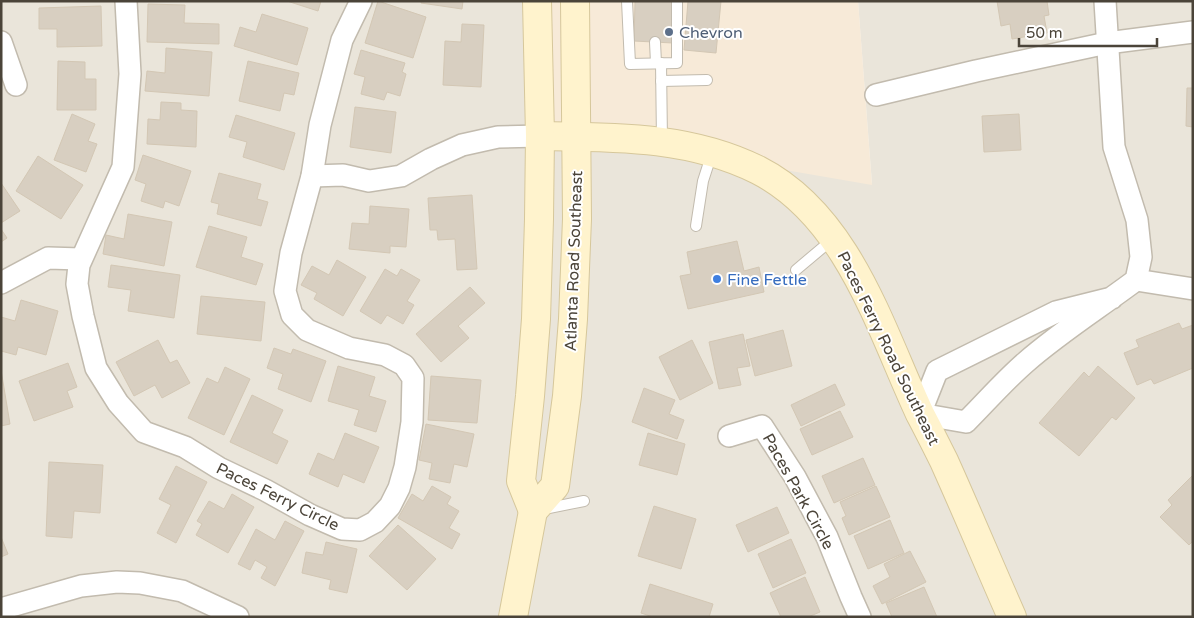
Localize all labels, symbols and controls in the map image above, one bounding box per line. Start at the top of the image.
scale bar [1019,15,1156,47]
place label: Chevron [679,23,743,43]
text: 50 m [1026,24,1063,42]
marker: Chevron [663,26,675,38]
street label: Atlanta Road Southeast [561,170,587,352]
street label: Paces Ferry Road Southeast [832,248,944,449]
place label: Fine Fettle [727,270,807,290]
marker: Fine Fettle [711,273,723,285]
street label: Paces Park Circle [758,430,838,553]
street label: Paces Ferry Circle [213,458,342,535]

